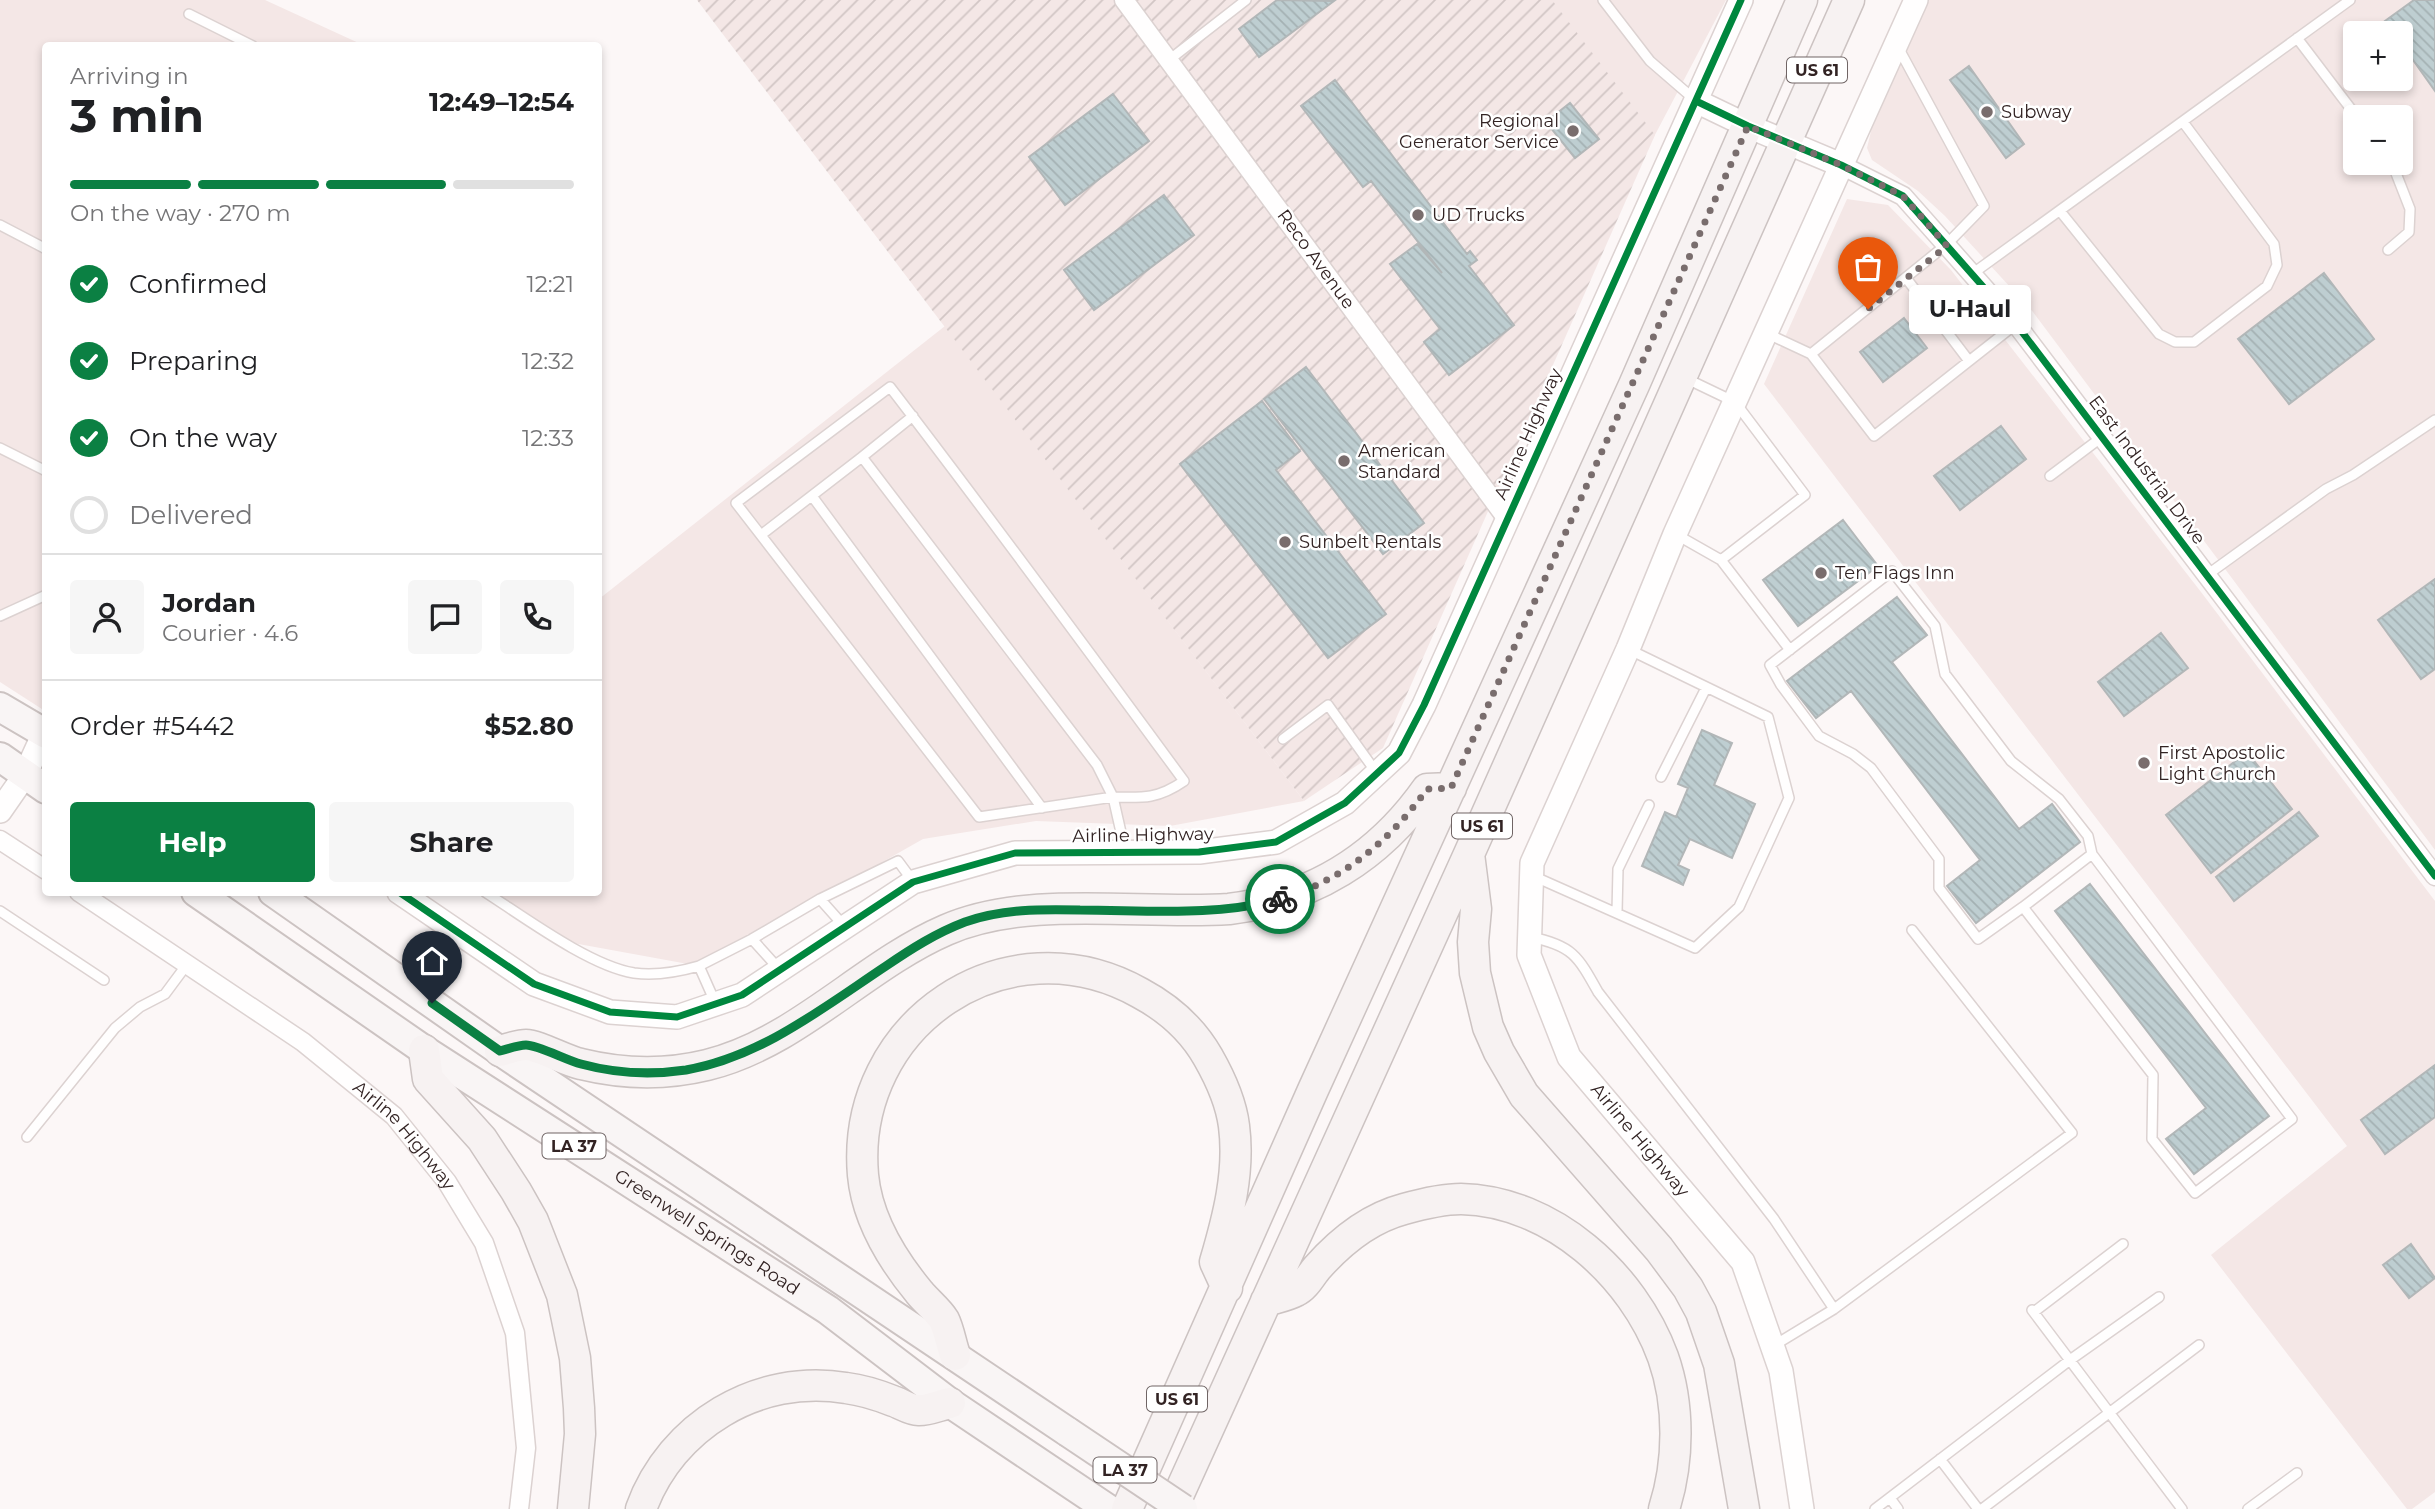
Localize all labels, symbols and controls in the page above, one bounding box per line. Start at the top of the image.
map controls [2343,21,2413,175]
button: + [2343,21,2413,91]
road number: US 61 [1787,58,1847,82]
text: Arriving in [70,62,189,90]
text: 12:49–12:54 [429,86,574,118]
text: 3 min [70,87,204,144]
place label: Subway [2001,101,2072,123]
marker: Subway [1979,104,1995,120]
button: − [2343,105,2413,175]
place label: Regional Generator Service [1399,110,1559,153]
marker: Regional Generator Service [1565,123,1581,139]
text: On the way · 270 m [70,199,291,227]
place label: UD Trucks [1432,204,1525,226]
street label: Reco Avenue [1272,205,1360,313]
marker: UD Trucks [1410,207,1426,223]
pin [1838,237,1898,309]
icon: bag [1849,248,1887,286]
icon: check [70,265,108,303]
text: Confirmed [129,268,268,300]
text: 12:21 [526,270,574,298]
callout: U-Haul [1910,284,2032,334]
text: U-Haul [1929,295,2011,323]
icon: check [70,342,108,380]
text: Preparing [129,345,258,377]
text: 12:32 [522,347,574,375]
street label: Airline Highway [1489,365,1567,503]
street label: East Industrial Drive [2084,391,2210,549]
icon: check [70,419,108,457]
text: On the way [129,422,277,454]
text: 12:33 [522,424,574,452]
place label: American Standard [1358,440,1446,483]
marker: American Standard [1336,453,1352,469]
text: Delivered [129,499,253,531]
place label: Sunbelt Rentals [1299,531,1442,553]
marker: Sunbelt Rentals [1277,534,1293,550]
place label: Ten Flags Inn [1835,562,1955,584]
marker: Ten Flags Inn [1813,565,1829,581]
button: person [70,580,144,654]
button: chat [408,580,482,654]
button: phone [500,580,574,654]
text: Jordan [162,587,256,619]
text: Courier · 4.6 [162,619,298,647]
text: Order #5442 [70,710,234,742]
text: $52.80 [485,710,574,742]
place label: First Apostolic Light Church [2158,742,2285,785]
marker: First Apostolic Light Church [2136,755,2152,771]
button: Help [70,802,315,882]
button: Share [329,802,574,882]
road number: US 61 [1452,814,1512,838]
street label: Airline Highway [1072,823,1214,847]
courier [1245,864,1315,934]
icon: bike [1261,880,1299,918]
pin [402,931,462,1003]
icon: home [413,942,451,980]
street label: Airline Highway [348,1076,460,1194]
street label: Airline Highway [1586,1079,1694,1201]
road number: LA 37 [542,1134,606,1158]
street label: Greenwell Springs Road [610,1164,804,1300]
road number: US 61 [1147,1386,1207,1412]
road number: LA 37 [1094,1458,1156,1482]

